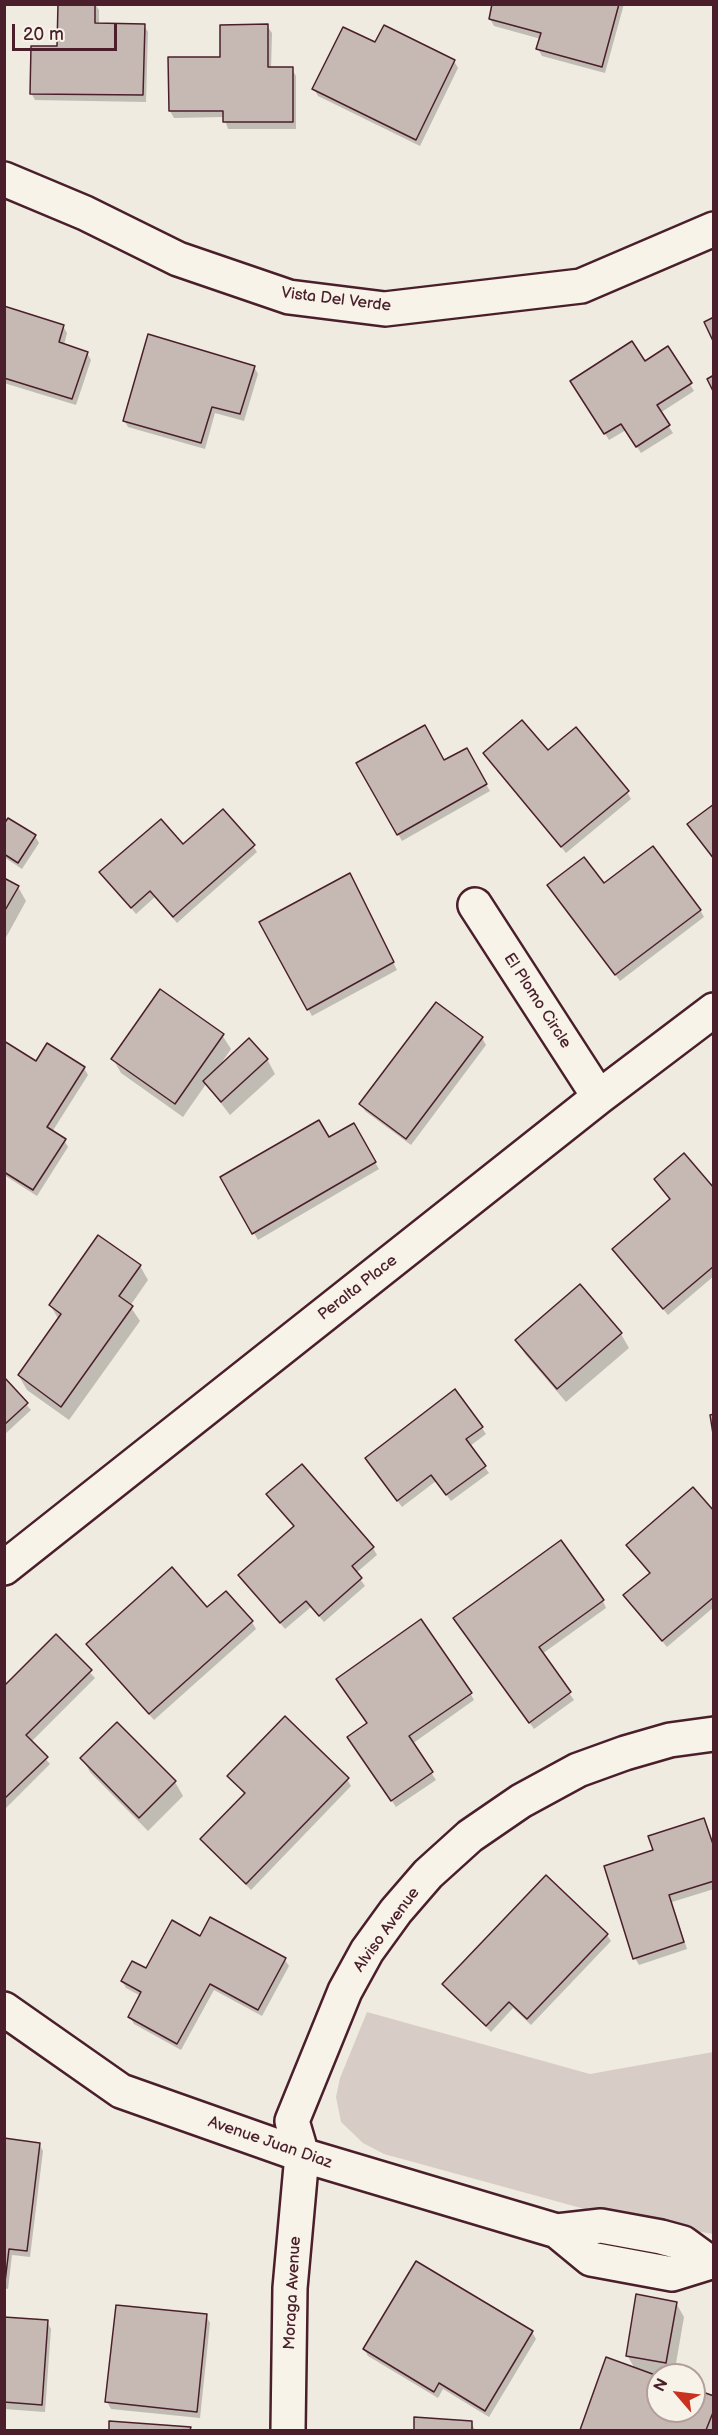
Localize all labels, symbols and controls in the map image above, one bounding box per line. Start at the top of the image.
scale bar [15,12,120,50]
text: 20 m [23,24,64,45]
street label: Vista Del Verde [280,284,392,316]
street label: El Plomo Circle [499,950,575,1052]
street label: Peralta Place [315,1251,401,1325]
street label: Alviso Avenue [350,1884,424,1976]
street label: Avenue Juan Diaz [206,2113,334,2173]
street label: Moraga Avenue [280,2236,306,2350]
north arrow [646,2363,706,2423]
text: N [650,2375,673,2395]

